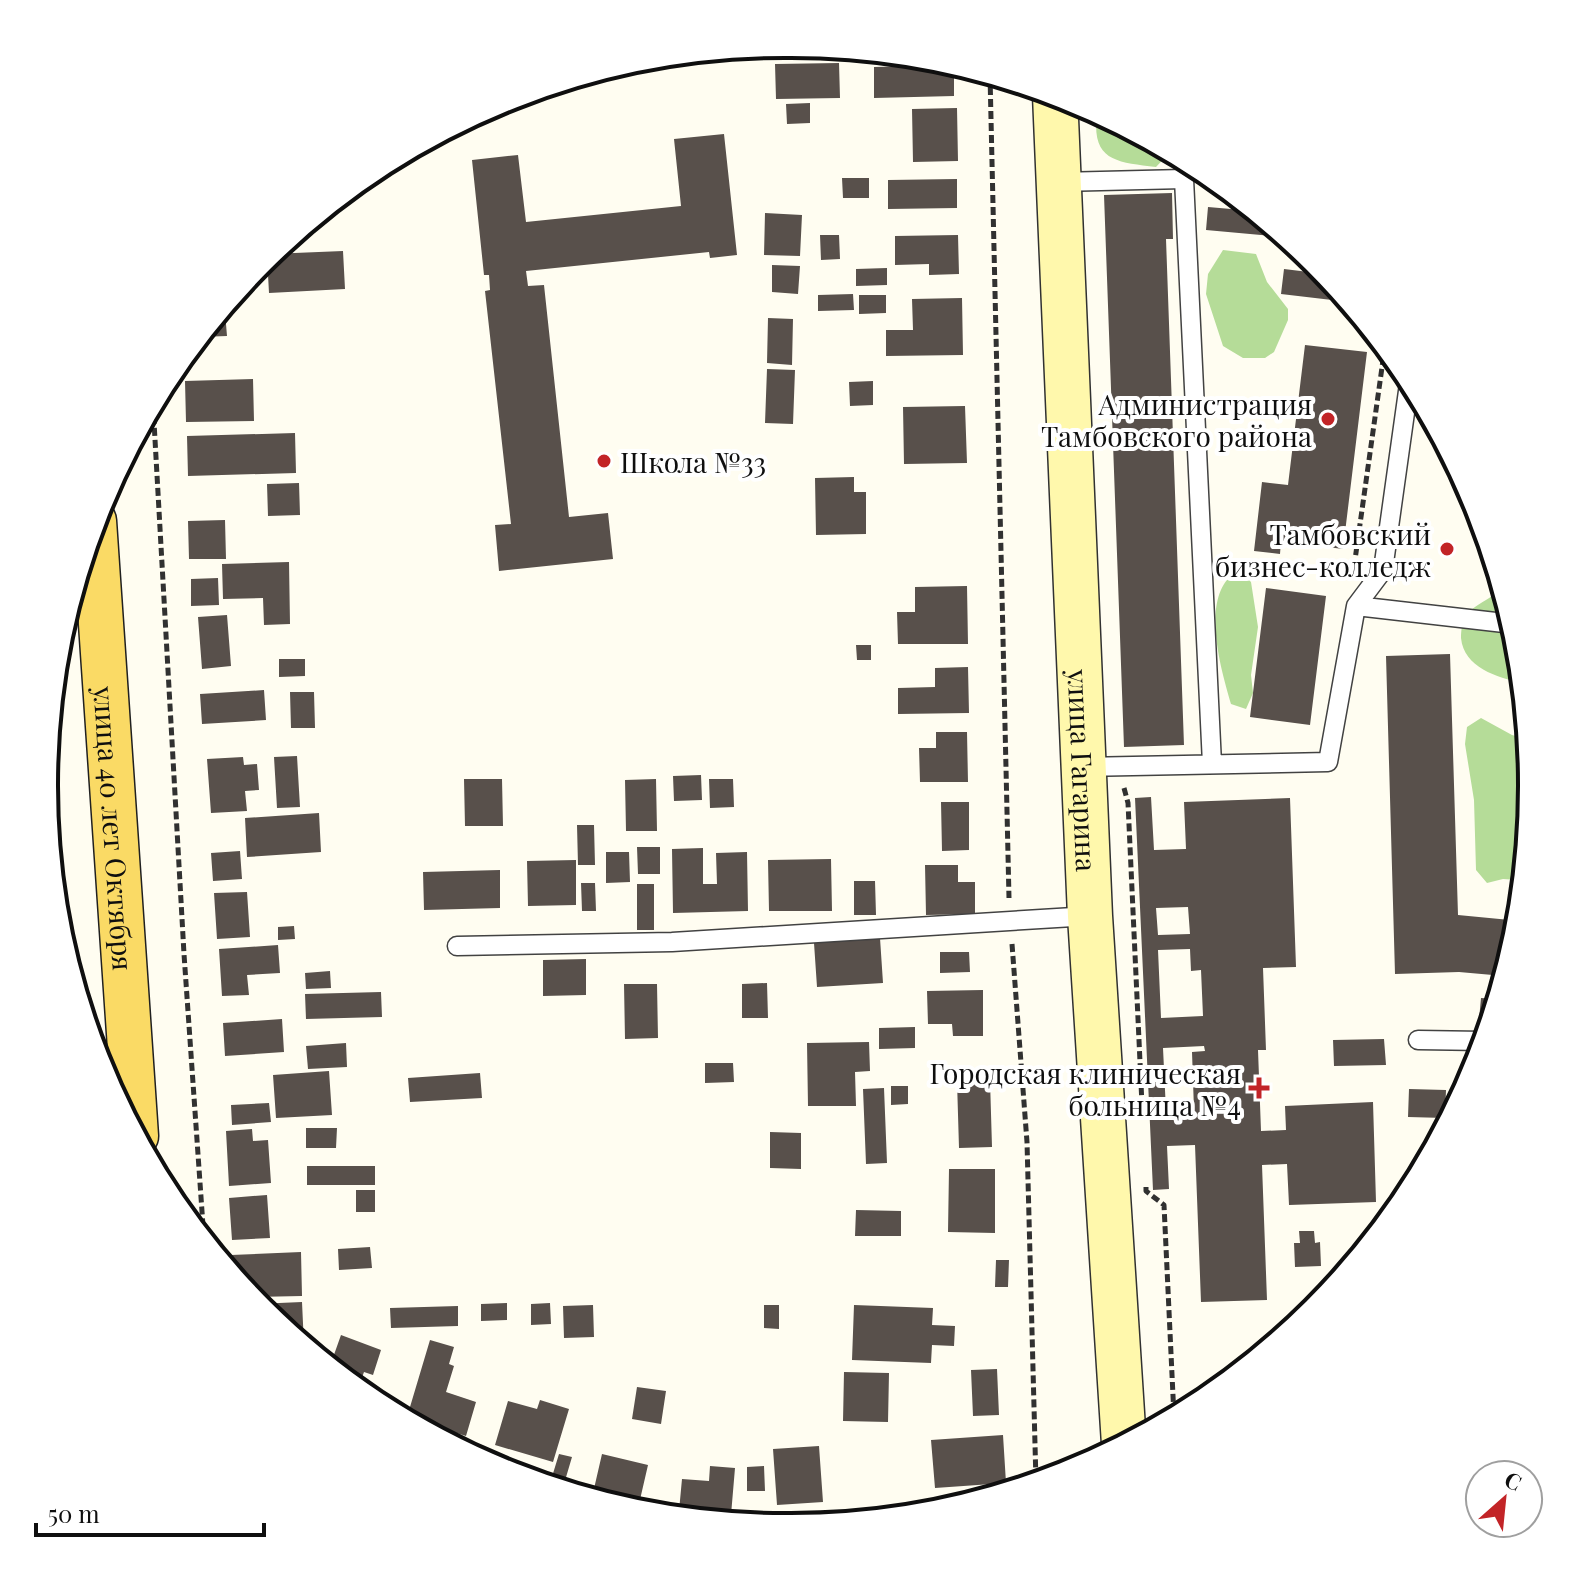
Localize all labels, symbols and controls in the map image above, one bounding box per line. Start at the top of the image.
place label: Администрация Тамбовского района [1041,385,1312,454]
marker: Администрация Тамбовского района [1319,410,1337,428]
place label: Школа №33 [620,443,766,480]
marker: Школа №33 [595,452,613,470]
place label: Тамбовский бизнес-колледж [1214,515,1431,584]
marker: Тамбовский бизнес-колледж [1438,540,1456,558]
street label: улица Гагарина [1061,667,1107,872]
street label: улица 40 лет Октября [87,684,143,972]
place label: Городская клиническая больница №4 [929,1054,1241,1123]
marker: Городская клиническая больница №4 [1248,1077,1270,1099]
north arrow [1464,1459,1544,1539]
text: С [1500,1463,1527,1497]
scale bar [36,1487,264,1537]
text: 50 m [48,1497,100,1529]

